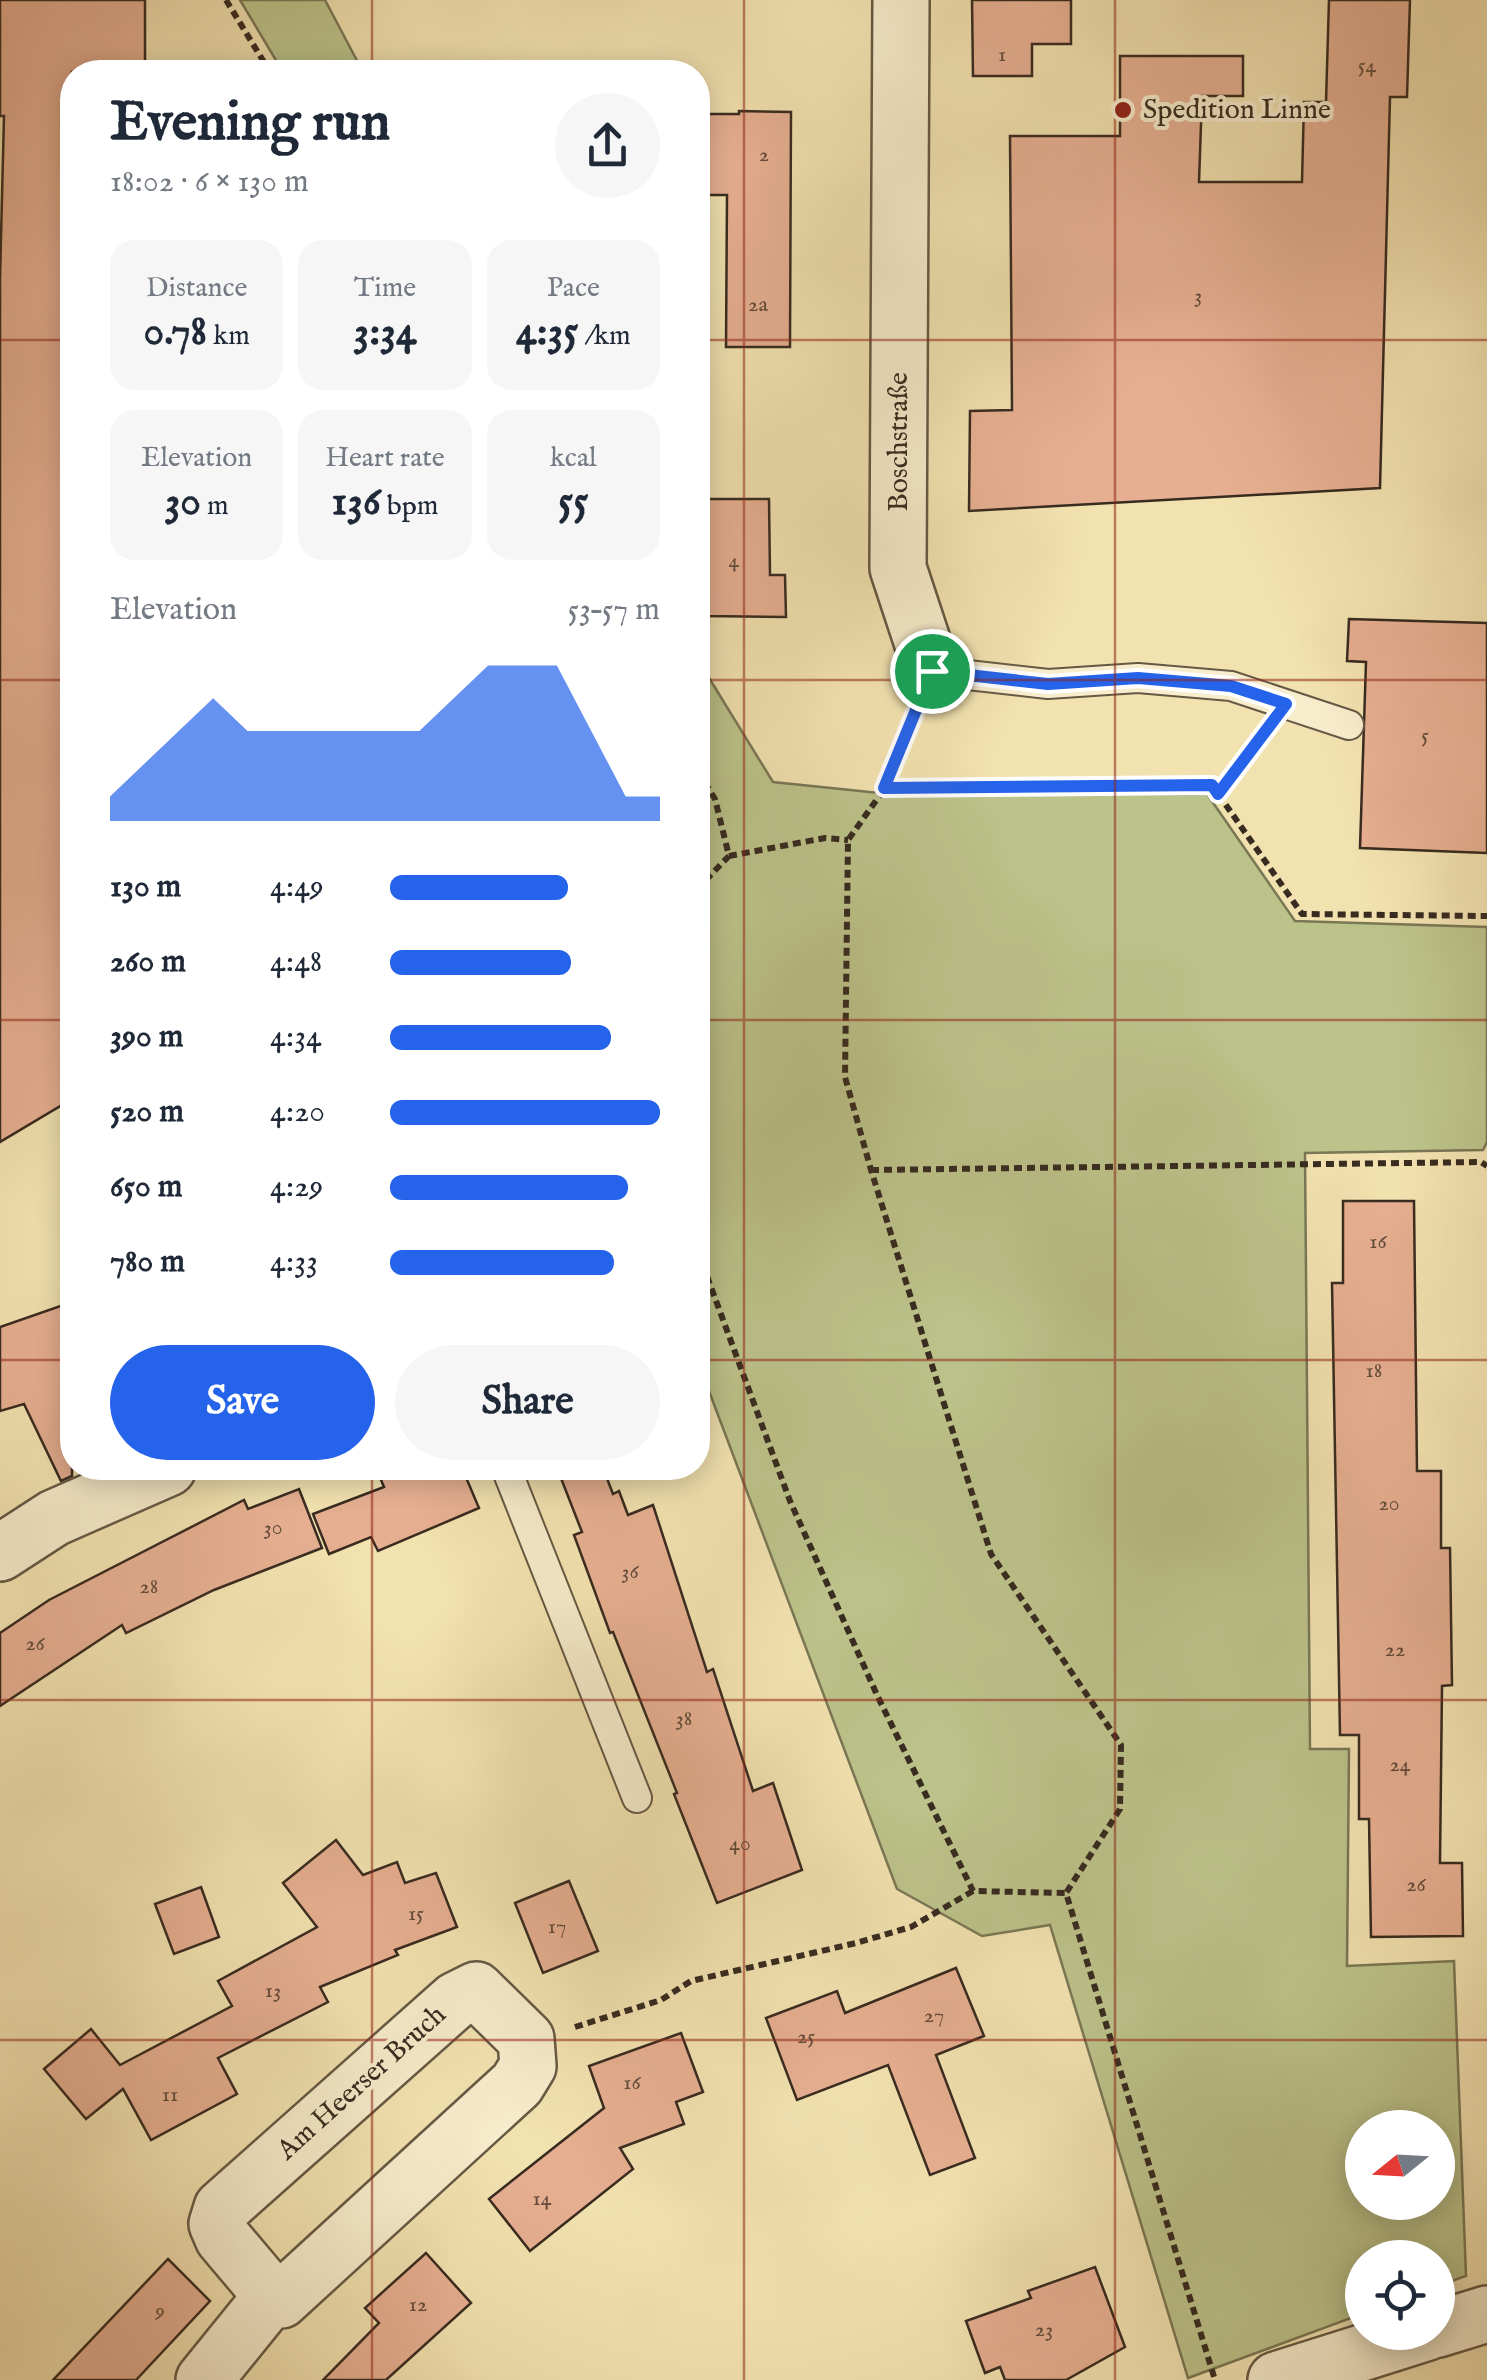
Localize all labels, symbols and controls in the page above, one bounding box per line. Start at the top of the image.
house number: 1 [998,41,1006,69]
house number: 54 [1358,52,1377,80]
text: Evening run [110,89,390,159]
button: share [555,93,660,198]
place label: Spedition Linne [1143,93,1331,128]
marker: Spedition Linne [1112,99,1134,121]
house number: 2 [759,141,769,169]
text: 18:02 · 6 × 130 m [110,162,309,203]
text: Distance [146,271,247,306]
text: Time [354,271,416,306]
text: Pace [547,271,600,306]
house number: 3 [1194,282,1202,310]
house number: 2a [748,291,768,319]
text: 0.78 [144,306,207,359]
text: 3:34 [353,306,417,359]
text: 4:35 [516,306,578,359]
text: km [207,319,250,354]
text: /km [578,319,631,354]
street label: Boschstraße [882,372,917,512]
text: Elevation [141,441,252,476]
text: Heart rate [325,441,445,476]
text: kcal [550,441,597,476]
text: 30 [165,476,201,529]
text: 136 [332,476,381,529]
text: 55 [558,476,589,529]
text: m [201,489,229,524]
text: bpm [381,489,438,524]
house number: 4 [729,547,740,575]
text: Elevation [110,590,237,631]
text: 53–57 m [568,590,660,631]
pin [890,629,975,714]
icon: arrive [905,644,960,699]
house number: 5 [1421,722,1429,750]
text: 130 m [110,867,181,908]
text: 4:49 [270,867,324,908]
text: 260 m [110,942,186,983]
text: 4:48 [270,942,322,983]
text: 390 m [110,1017,183,1058]
text: 4:34 [270,1017,322,1058]
text: 520 m [110,1092,184,1133]
text: 4:20 [270,1092,325,1133]
text: 650 m [110,1167,182,1208]
text: 4:29 [270,1167,323,1208]
house number: 16 [1369,1228,1387,1256]
text: 780 m [110,1242,185,1283]
text: 4:33 [270,1242,318,1283]
button: Save [110,1345,375,1460]
button: Share [395,1345,660,1460]
house number: 18 [1366,1357,1382,1385]
house number: 20 [1378,1490,1400,1518]
house number: 30 [263,1514,283,1542]
house number: 36 [621,1558,639,1586]
house number: 28 [140,1573,158,1601]
house number: 26 [25,1630,46,1658]
house number: 22 [1385,1636,1405,1664]
house number: 38 [676,1705,692,1733]
house number: 24 [1389,1751,1411,1779]
house number: 40 [729,1830,751,1858]
house number: 26 [1406,1871,1427,1899]
house number: 15 [408,1900,424,1928]
house number: 17 [548,1913,566,1941]
house number: 13 [265,1977,281,2005]
street label: Am Heerser Bruch [269,1998,454,2169]
house number: 27 [924,2002,944,2030]
house number: 25 [797,2023,815,2051]
house number: 16 [623,2069,641,2097]
house number: 11 [162,2081,178,2109]
north arrow [1345,2110,1455,2220]
map controls [1345,2110,1455,2350]
house number: 14 [533,2185,552,2213]
button: locate [1345,2240,1455,2350]
house number: 12 [409,2291,427,2319]
house number: 9 [154,2297,165,2325]
house number: 23 [1035,2316,1053,2344]

